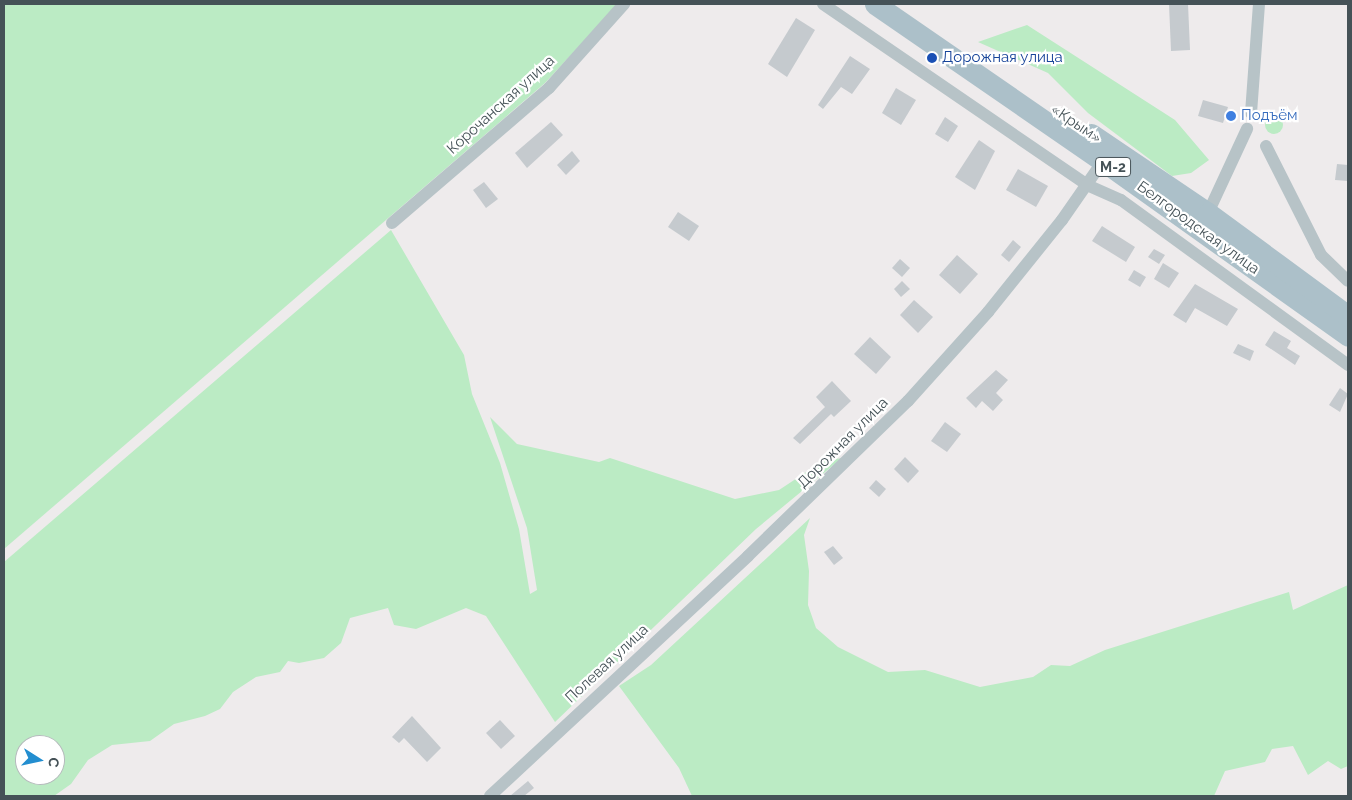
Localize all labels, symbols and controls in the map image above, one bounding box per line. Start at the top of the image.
place label: Дорожная улица [942,49,1063,67]
street label: Корочанская улица [443,52,559,158]
marker: Дорожная улица [926,52,938,64]
street label: «Крым» [1047,101,1105,147]
place label: Подъём [1241,107,1297,125]
marker: Подъём [1225,110,1237,122]
road number: М-2 [1094,156,1132,178]
street label: Белгородская улица [1133,177,1263,279]
street label: Дорожная улица [794,394,892,492]
street label: Полевая улица [562,621,652,707]
north arrow [15,735,65,785]
text: С [45,756,63,769]

